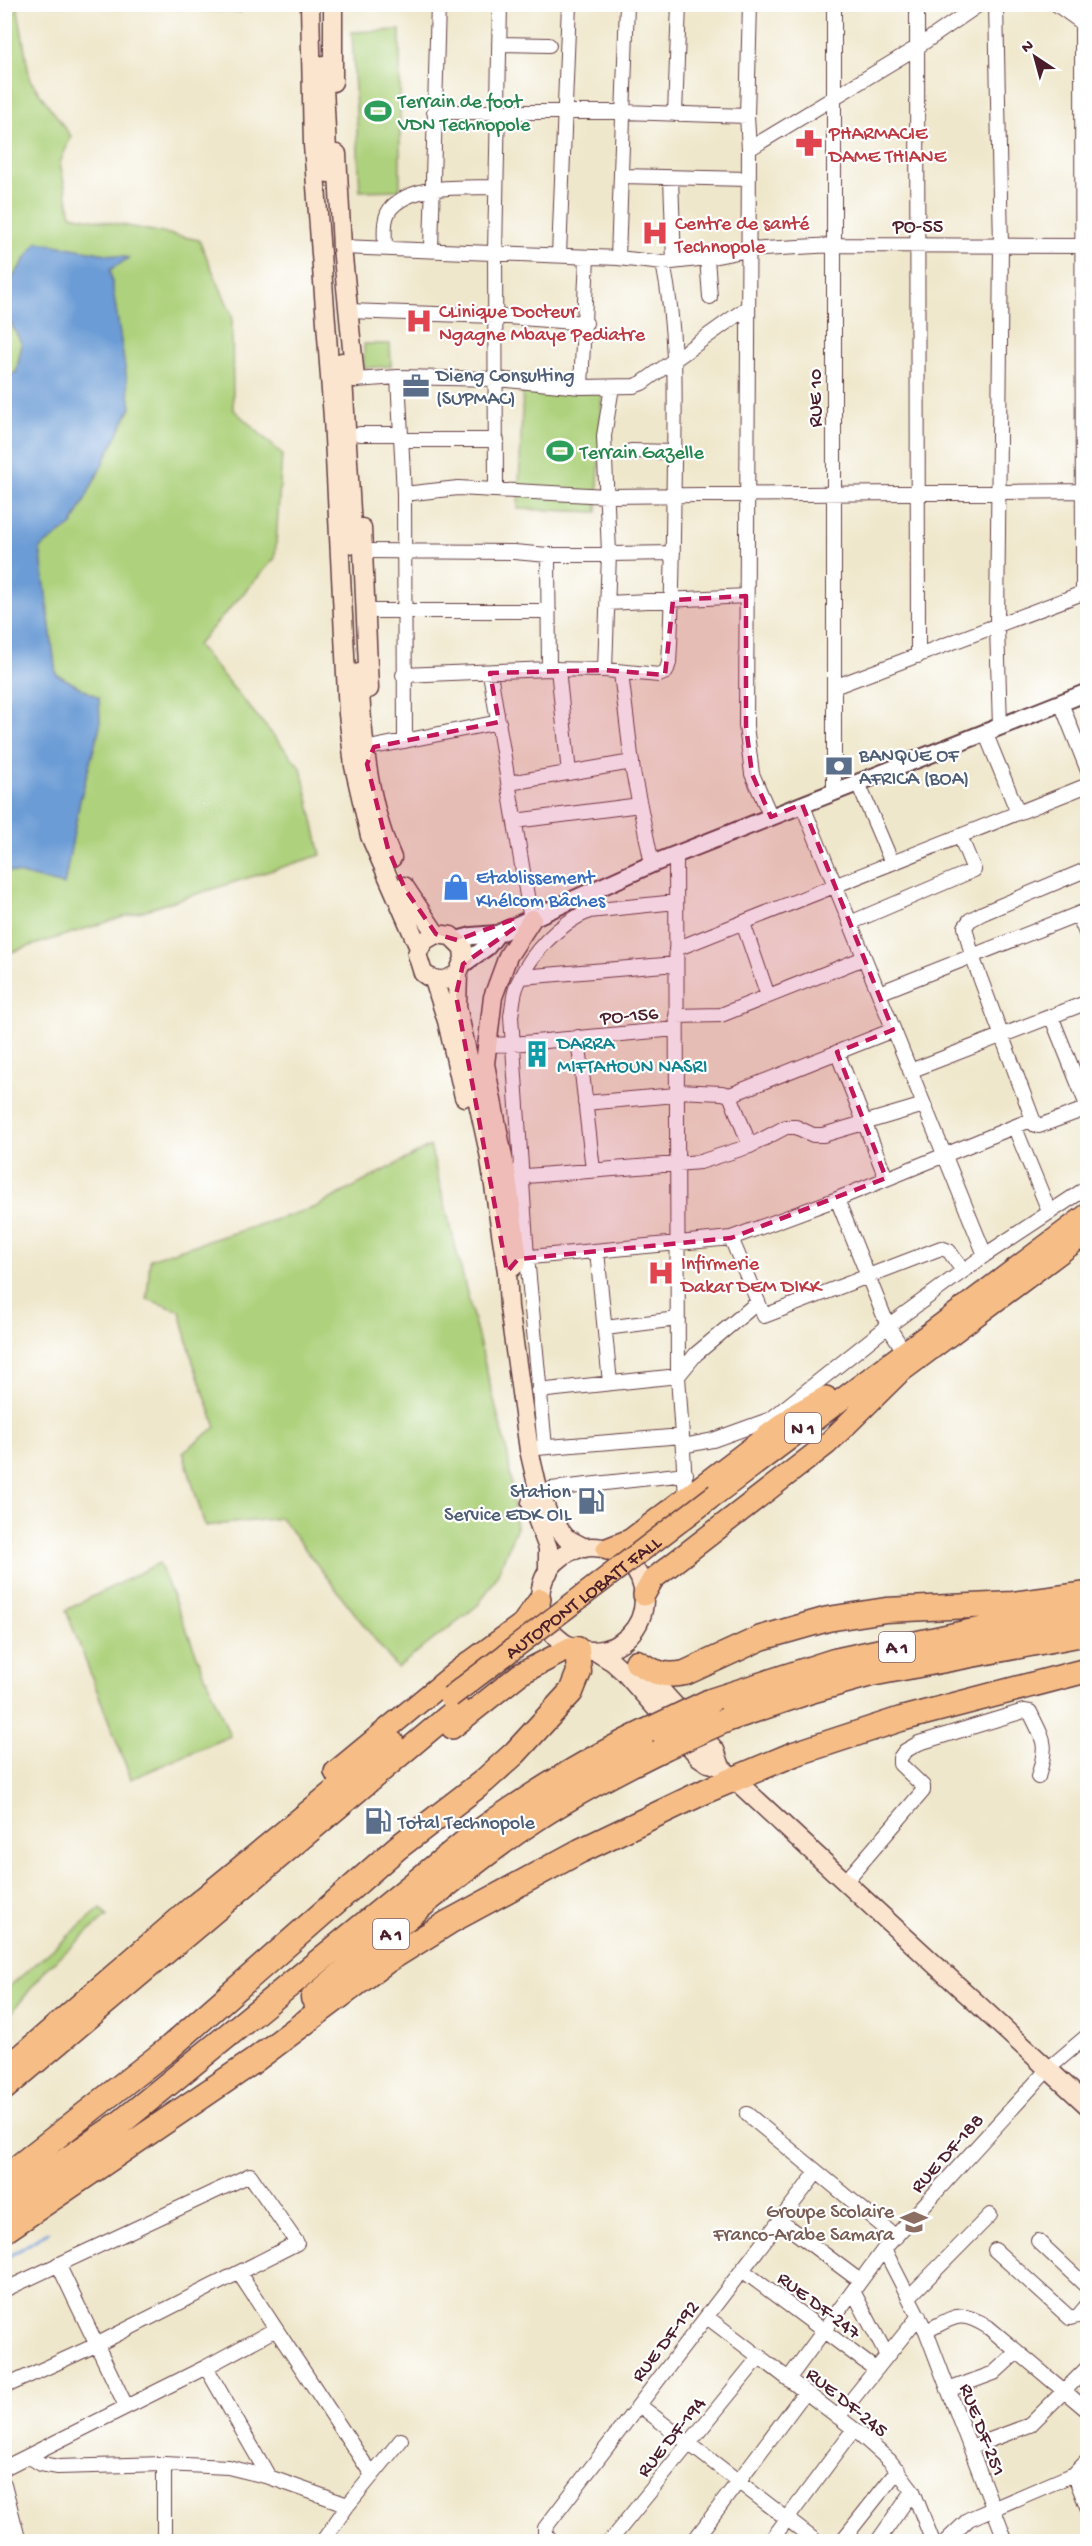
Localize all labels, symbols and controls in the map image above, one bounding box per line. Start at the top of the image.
north arrow [1005,27,1065,87]
text: N [1018,37,1038,58]
place label: Terrain de foot VDN Technopole [397,92,531,138]
sports icon: Terrain de foot VDN Technopole [363,96,393,126]
place label: PHARMACIE DAME THIANE [827,124,948,170]
pharmacy icon: PHARMACIE DAME THIANE [794,128,824,158]
place label: Centre de santé Technopole [674,214,810,260]
street label: PO-55 [892,217,943,240]
hospital icon: Centre de santé Technopole [640,218,670,248]
place label: CLinique Docteur Ngagne Mbaye Pediatre [439,302,646,348]
hospital icon: CLinique Docteur Ngagne Mbaye Pediatre [404,306,434,336]
place label: Dieng Consulting (SUPMAC) [434,366,575,412]
street label: RUE 10 [806,369,829,427]
office icon: Dieng Consulting (SUPMAC) [401,371,431,401]
sports icon: Terrain Gazelle [545,436,575,466]
place label: Terrain Gazelle [579,443,705,466]
place label: BANQUE OF AFRICA (BOA) [858,746,969,792]
bank icon: BANQUE OF AFRICA (BOA) [824,751,854,781]
place label: Etablissement Khélcom Bâches [476,868,606,914]
shop icon: Etablissement Khélcom Bâches [441,872,471,902]
street label: PO-156 [598,1003,660,1032]
place label: DARRA MIFTAHOUN NASRI [555,1034,708,1080]
building icon: DARRA MIFTAHOUN NASRI [522,1039,552,1069]
place label: Infirmerie Dakar DEM DIKK [679,1254,823,1300]
hospital icon: Infirmerie Dakar DEM DIKK [646,1258,676,1288]
road number: N 1 [785,1413,821,1443]
place label: Station Service EDK OIL [444,1482,572,1528]
fuel station icon: Station Service EDK OIL [576,1486,606,1516]
street label: AUTOPONT LOBATT FALL [502,1532,667,1666]
road number: A 1 [879,1632,915,1662]
fuel station icon: Total Technopole [363,1806,393,1836]
place label: Total Technopole [397,1813,536,1836]
road number: A 1 [373,1919,409,1949]
street label: RUE DF-188 [907,2110,990,2199]
place label: Groupe Scolaire Franco-Arabe Samara [712,2202,895,2248]
school or university icon: Groupe Scolaire Franco-Arabe Samara [899,2207,929,2237]
street label: RUE DF-247 [772,2268,865,2346]
street label: RUE DF-192 [628,2297,706,2387]
street label: RUE DF-245 [800,2364,891,2444]
street label: RUE DF-251 [953,2381,1009,2480]
street label: RUE DF-194 [633,2393,712,2483]

